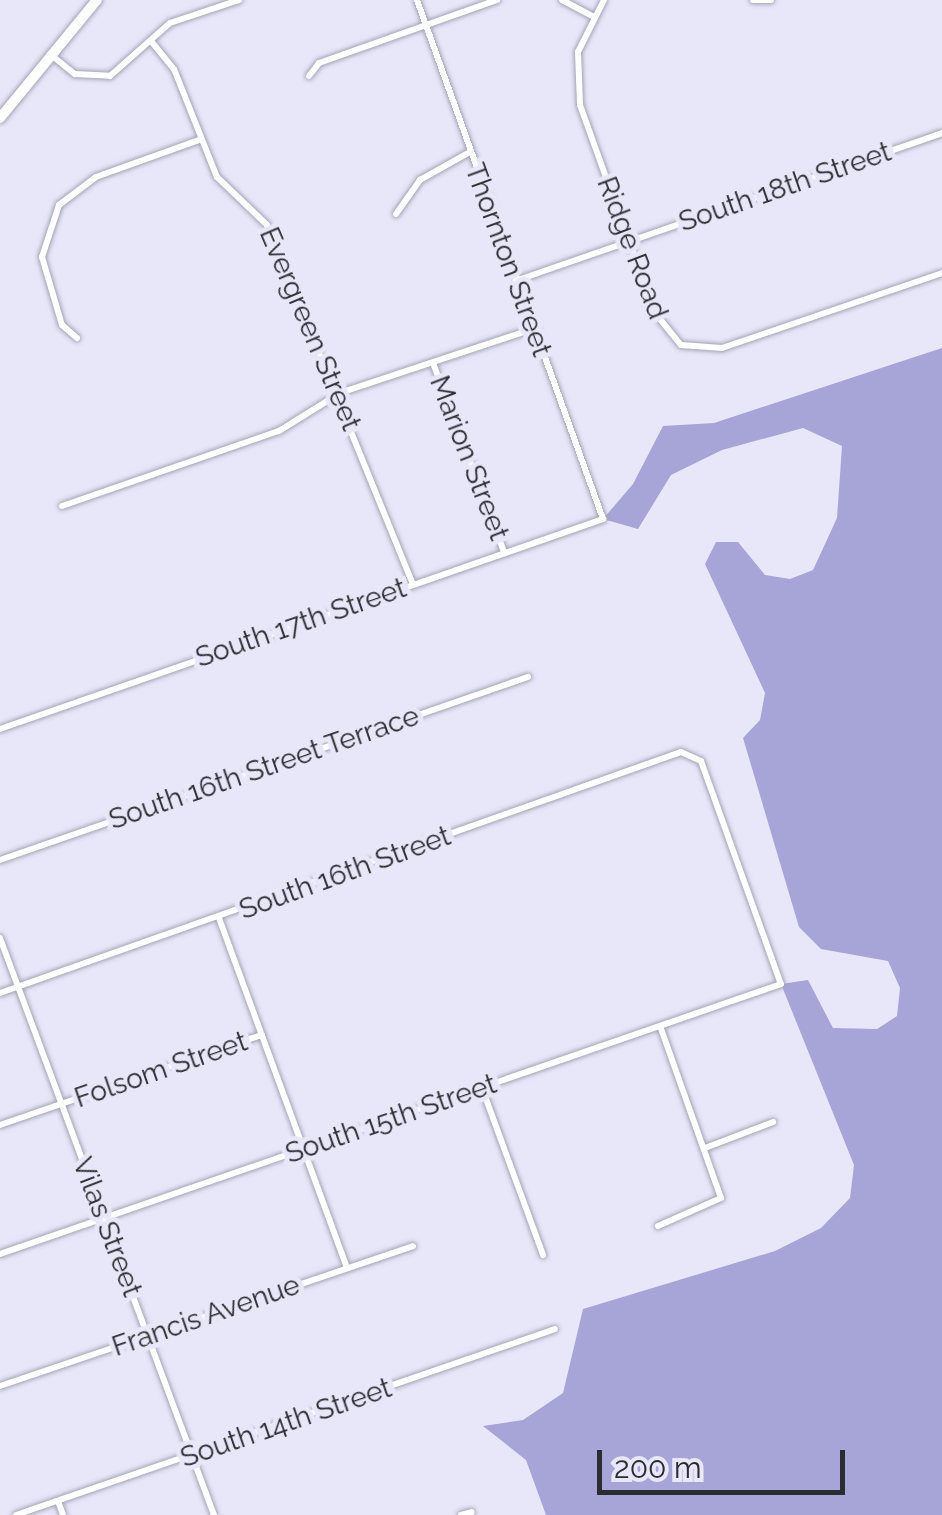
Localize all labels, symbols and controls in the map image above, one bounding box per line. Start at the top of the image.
street label: South 18th Street [674,135,896,239]
street label: Thornton Street [458,159,558,361]
street label: Ridge Road [589,172,675,324]
street label: Evergreen Street [252,222,368,436]
street label: Marion Street [422,371,516,545]
street label: South 17th Street [191,571,411,675]
street label: South 16th Street Terrace [104,699,424,837]
street label: South 16th Street [235,819,455,927]
street label: Folsom Street [70,1025,252,1115]
street label: South 15th Street [281,1067,501,1171]
street label: Vilas Street [65,1153,149,1301]
street label: Francis Avenue [107,1268,305,1364]
street label: South 14th Street [176,1371,396,1475]
scale bar [602,1430,850,1492]
text: 200 m [614,1450,702,1485]

